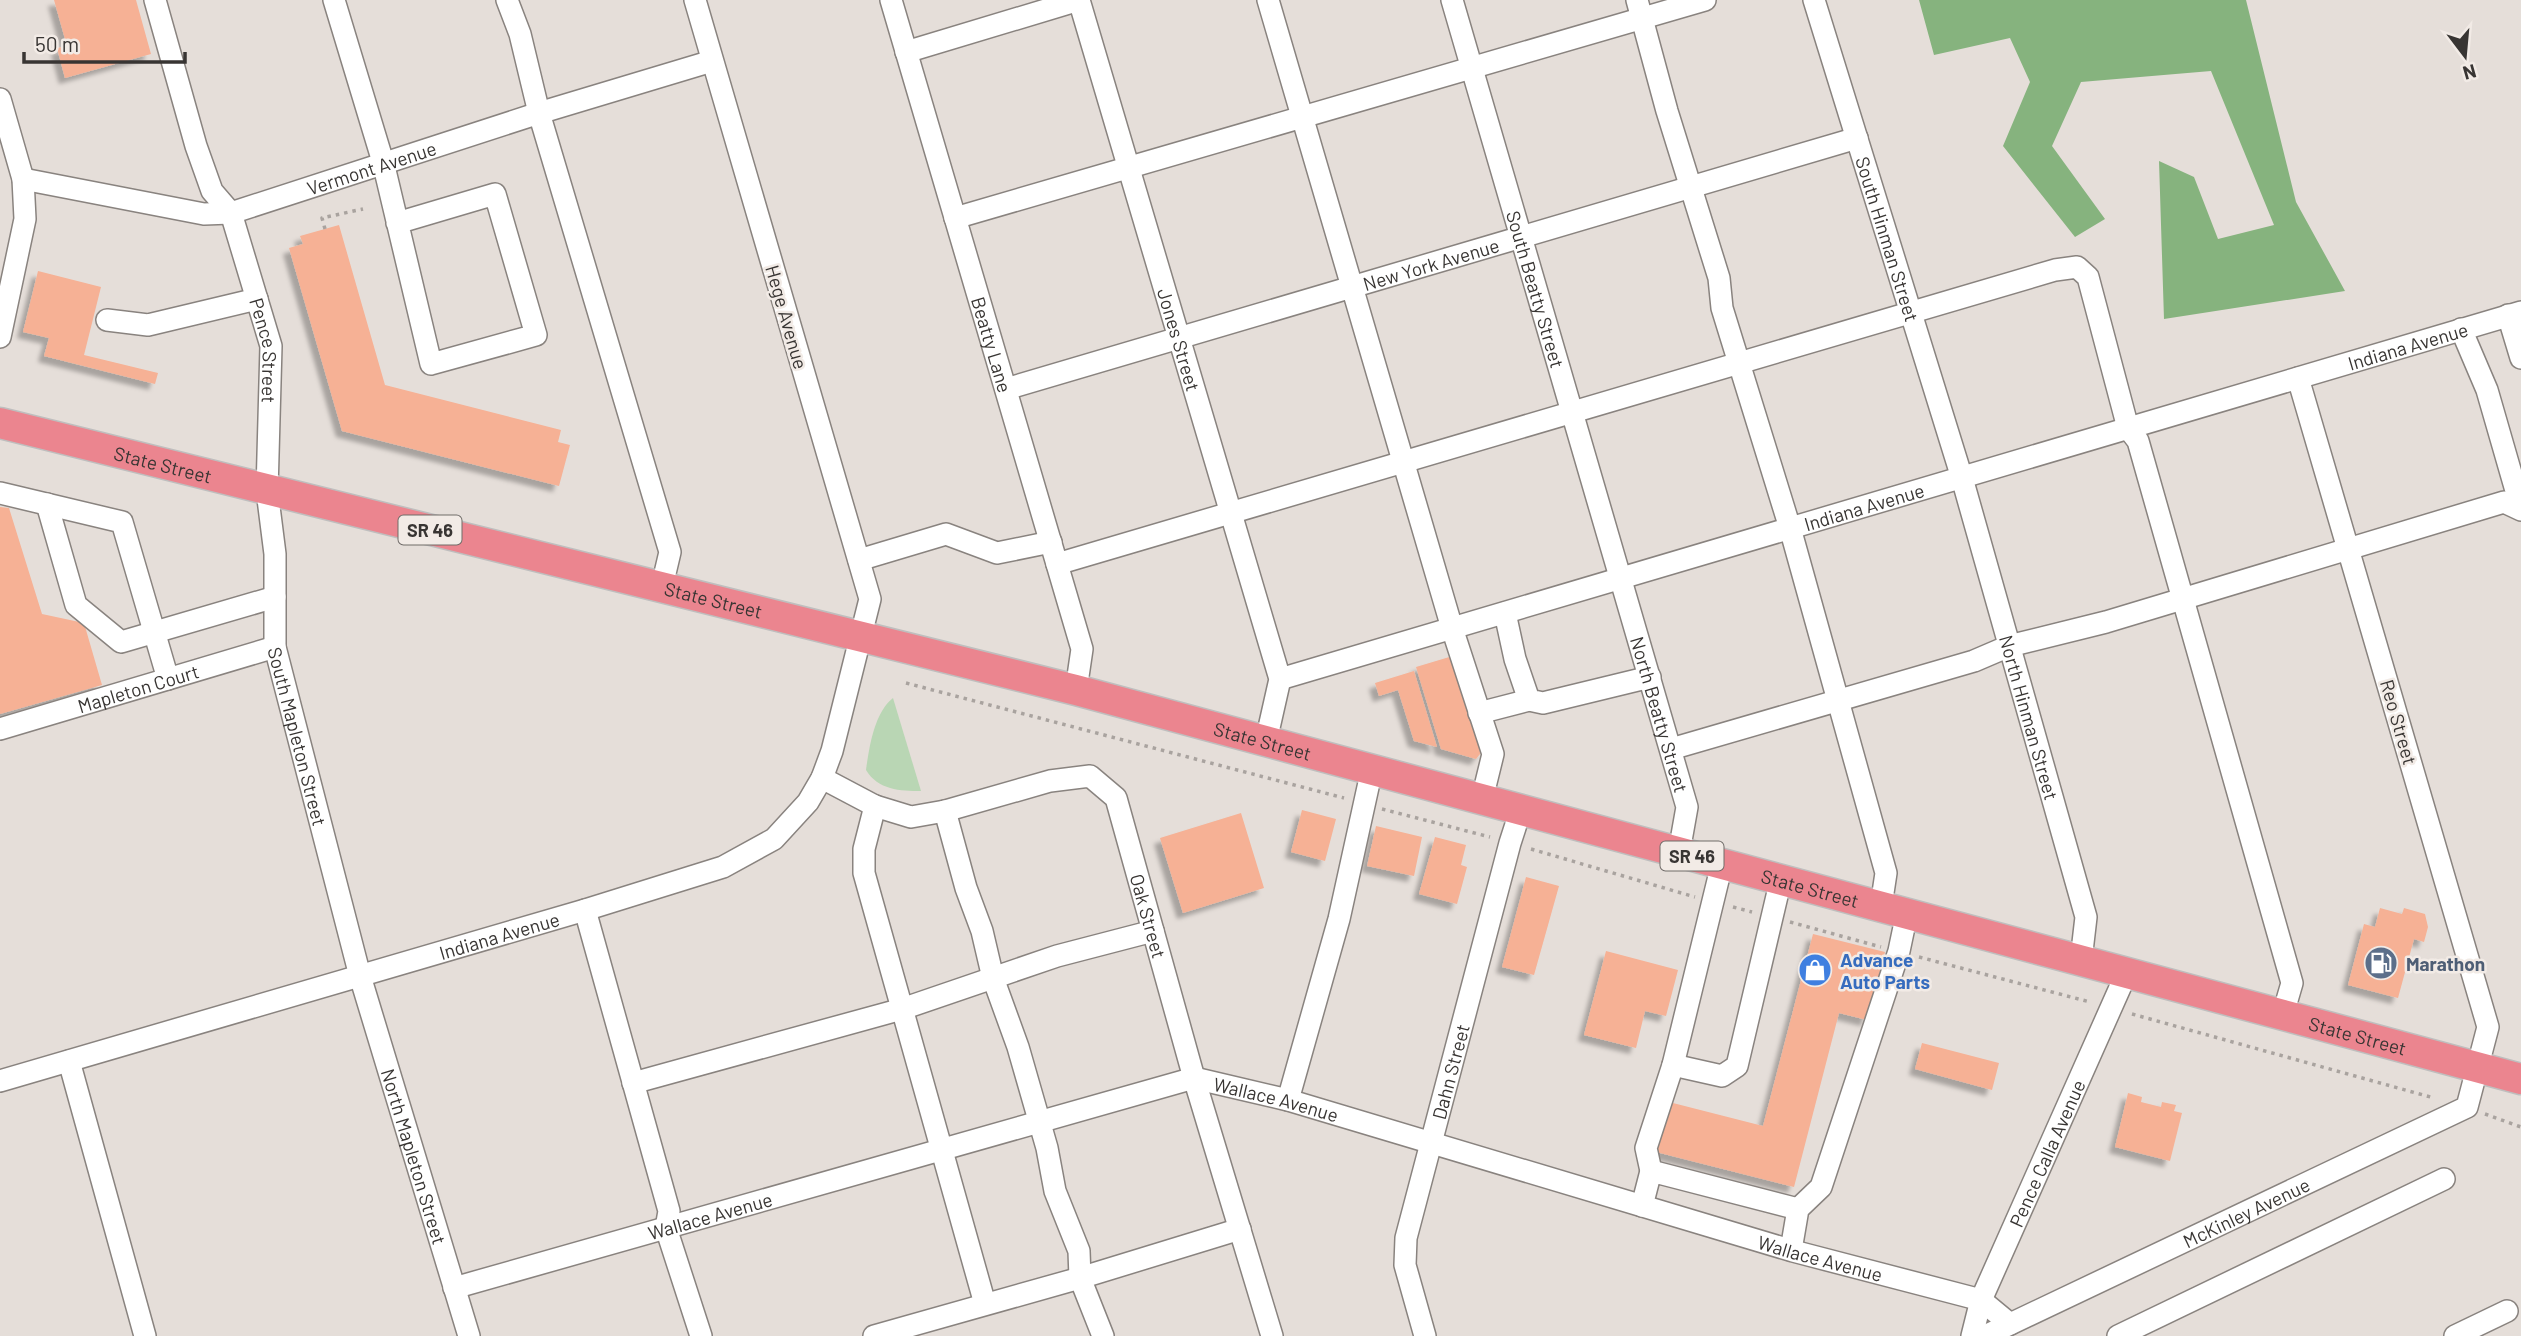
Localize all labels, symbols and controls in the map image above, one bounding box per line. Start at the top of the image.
scale bar [24,21,186,65]
north arrow [2430,21,2500,91]
text: 50 m [35,31,79,56]
text: N [2461,60,2479,86]
street label: Vermont Avenue [304,136,439,199]
street label: South Hinman Street [1852,153,1924,324]
street label: South Beatty Street [1502,208,1570,370]
street label: New York Avenue [1360,233,1502,295]
street label: Hege Avenue [761,262,813,372]
street label: Jones Street [1153,285,1206,394]
street label: Beatty Lane [967,294,1017,395]
street label: Pence Street [246,295,282,403]
street label: Indiana Avenue [2345,317,2471,374]
street label: State Street [112,441,214,487]
street label: Indiana Avenue [1801,478,1927,535]
road number: SR 46 [398,516,462,544]
street label: State Street [662,576,765,622]
street label: North Hinman Street [1995,632,2064,802]
street label: North Beatty Street [1626,634,1694,795]
street label: South Mapleton Street [264,644,332,828]
street label: Mapleton Court [75,659,201,717]
street label: Reo Street [2376,677,2422,767]
street label: State Street [1211,716,1314,764]
road number: SR 46 [1660,842,1724,870]
street label: State Street [1759,864,1862,912]
street label: Oak Street [1126,871,1172,961]
street label: Indiana Avenue [436,907,562,964]
fuel station icon: Marathon [2362,944,2400,982]
place label: Advance Auto Parts [1840,948,1930,993]
shop icon: Advance Auto Parts [1796,951,1834,989]
place label: Marathon [2406,952,2485,975]
street label: State Street [2306,1011,2409,1059]
street label: Dahn Street [1426,1021,1473,1122]
street label: North Mapleton Street [377,1065,452,1247]
street label: Wallace Avenue [1212,1072,1341,1126]
street label: Pence Calla Avenue [2004,1076,2089,1230]
street label: McKinley Avenue [2179,1172,2313,1252]
street label: Wallace Avenue [645,1187,775,1244]
street label: Wallace Avenue [1755,1230,1885,1285]

